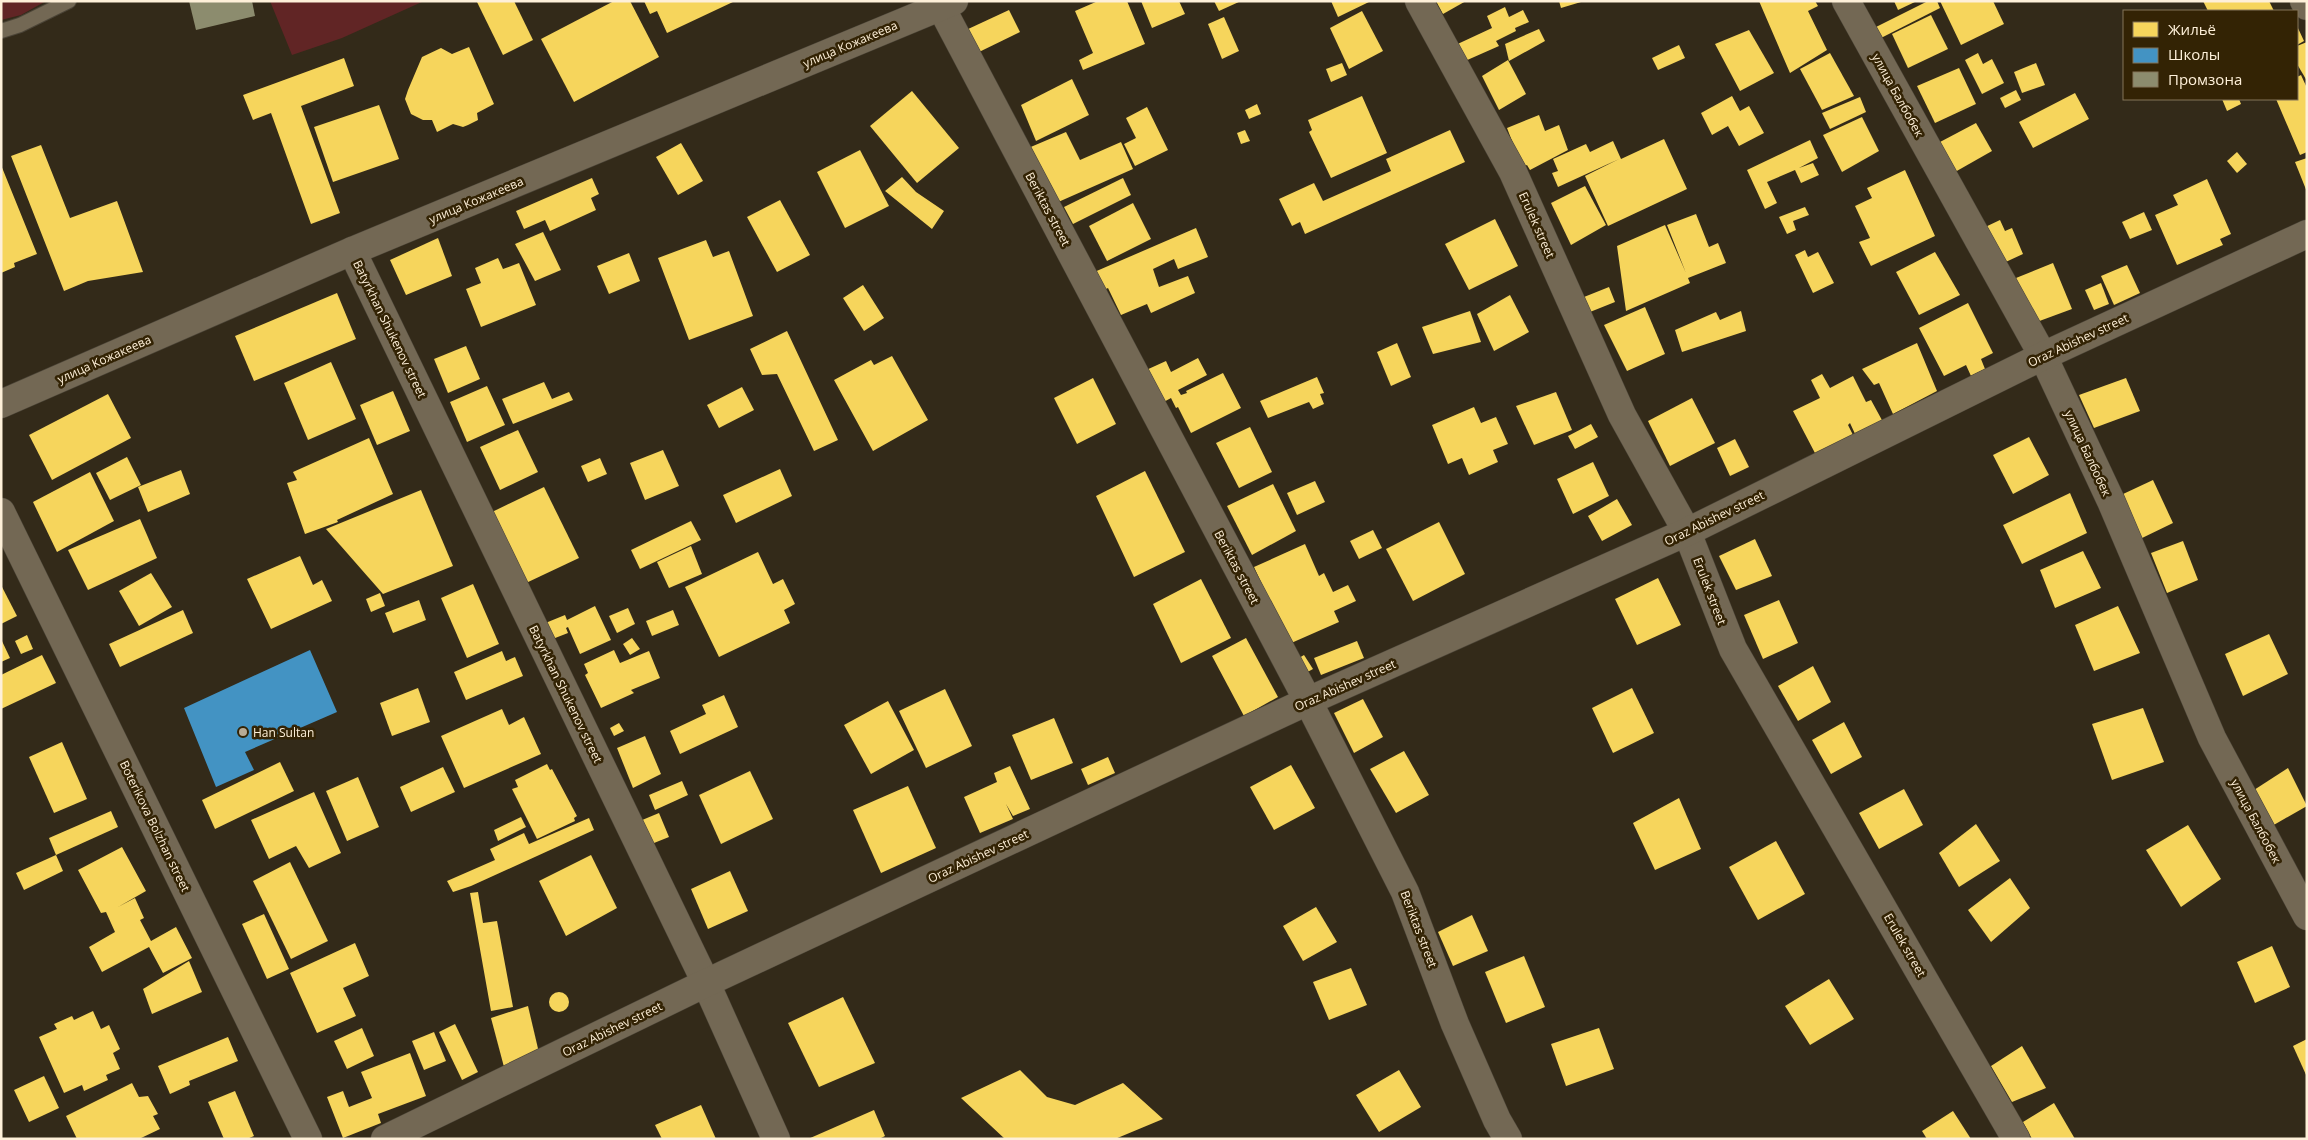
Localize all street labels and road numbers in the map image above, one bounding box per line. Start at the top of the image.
street label: улица Кожакеева [800,16,900,72]
street label: улица Балбобек [1868,50,1928,141]
street label: Beriktas street [1021,169,1075,249]
street label: улица Кожакеева [426,172,526,228]
street label: Erulek street [1515,189,1559,261]
street label: Batyrkhan Shukenov street [349,257,431,401]
street label: Oraz Abishev street [2025,309,2131,371]
street label: улица Кожакеева [54,331,154,387]
street label: улица Балбобек [2061,407,2116,500]
street label: Oraz Abishev street [1661,486,1767,550]
street label: Beriktas street [1210,527,1264,607]
street label: Erulek street [1689,555,1731,627]
street label: Batyrkhan Shukenov street [525,622,607,766]
street label: Oraz Abishev street [1292,655,1398,715]
street label: Boterikova Bolzhan street [116,758,194,894]
street label: улица Балбобек [2227,776,2286,867]
street label: Oraz Abishev street [925,825,1031,887]
street label: Beriktas street [1397,888,1441,970]
street label: Erulek street [1880,910,1930,980]
street label: Oraz Abishev street [559,997,665,1061]

